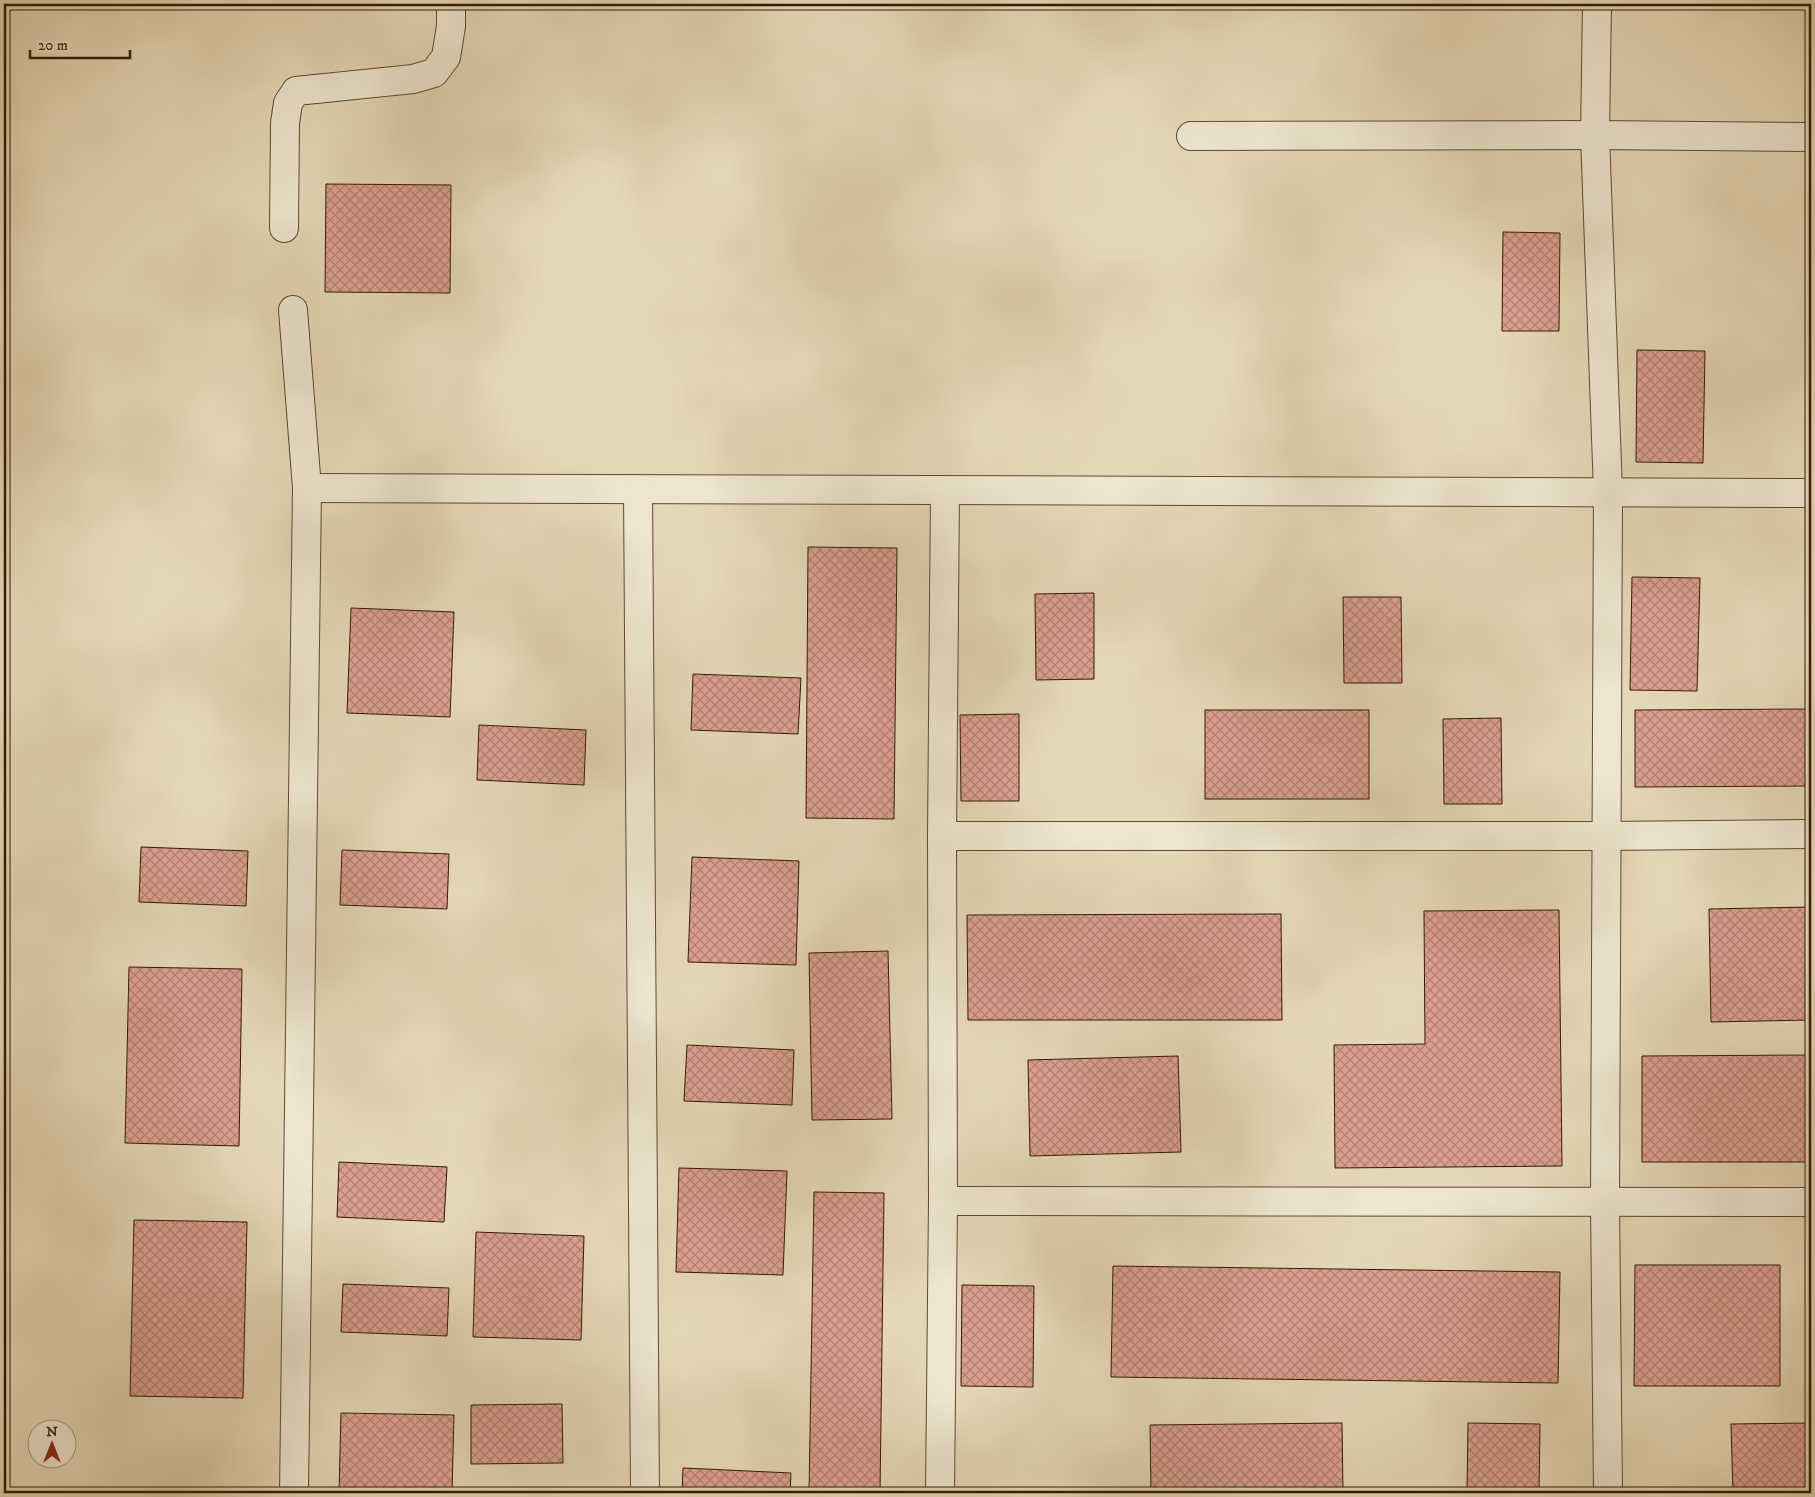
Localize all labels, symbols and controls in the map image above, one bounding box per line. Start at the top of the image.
scale bar [30,28,130,60]
text: 20 m [38,36,68,55]
north arrow [28,1420,78,1470]
text: N [46,1423,58,1441]

